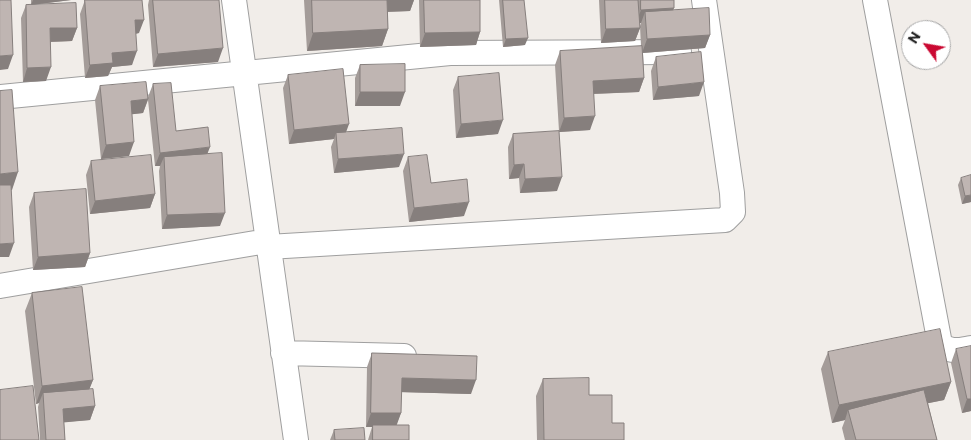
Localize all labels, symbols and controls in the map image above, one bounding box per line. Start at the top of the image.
north arrow [901,20,951,70]
text: N [904,28,924,46]

